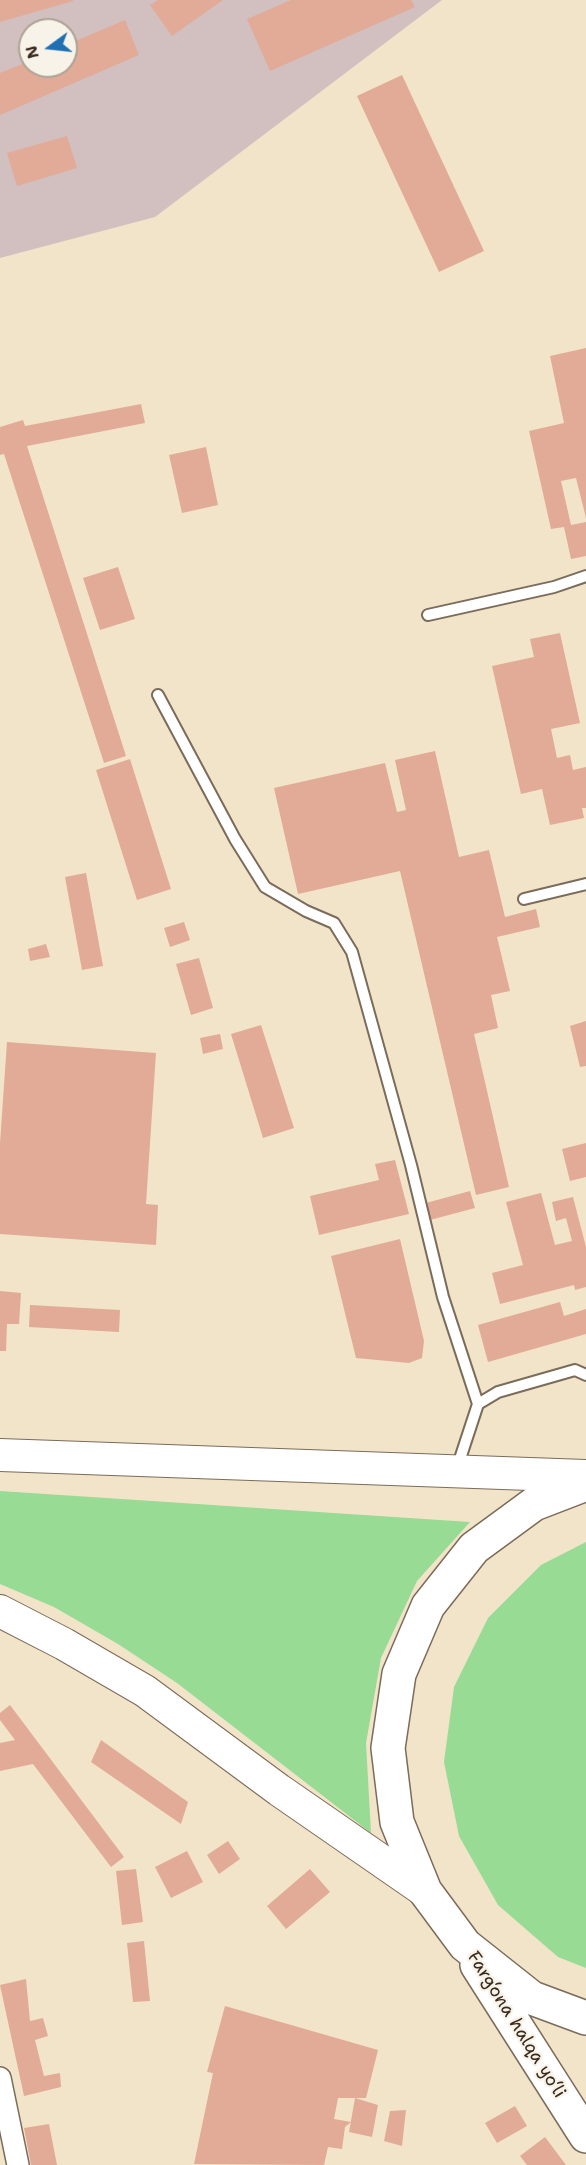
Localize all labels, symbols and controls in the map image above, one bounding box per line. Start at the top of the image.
north arrow [18,18,78,78]
text: N [20,43,44,61]
street label: Farg‘ona halqa yo‘li [462,1948,570,2102]

